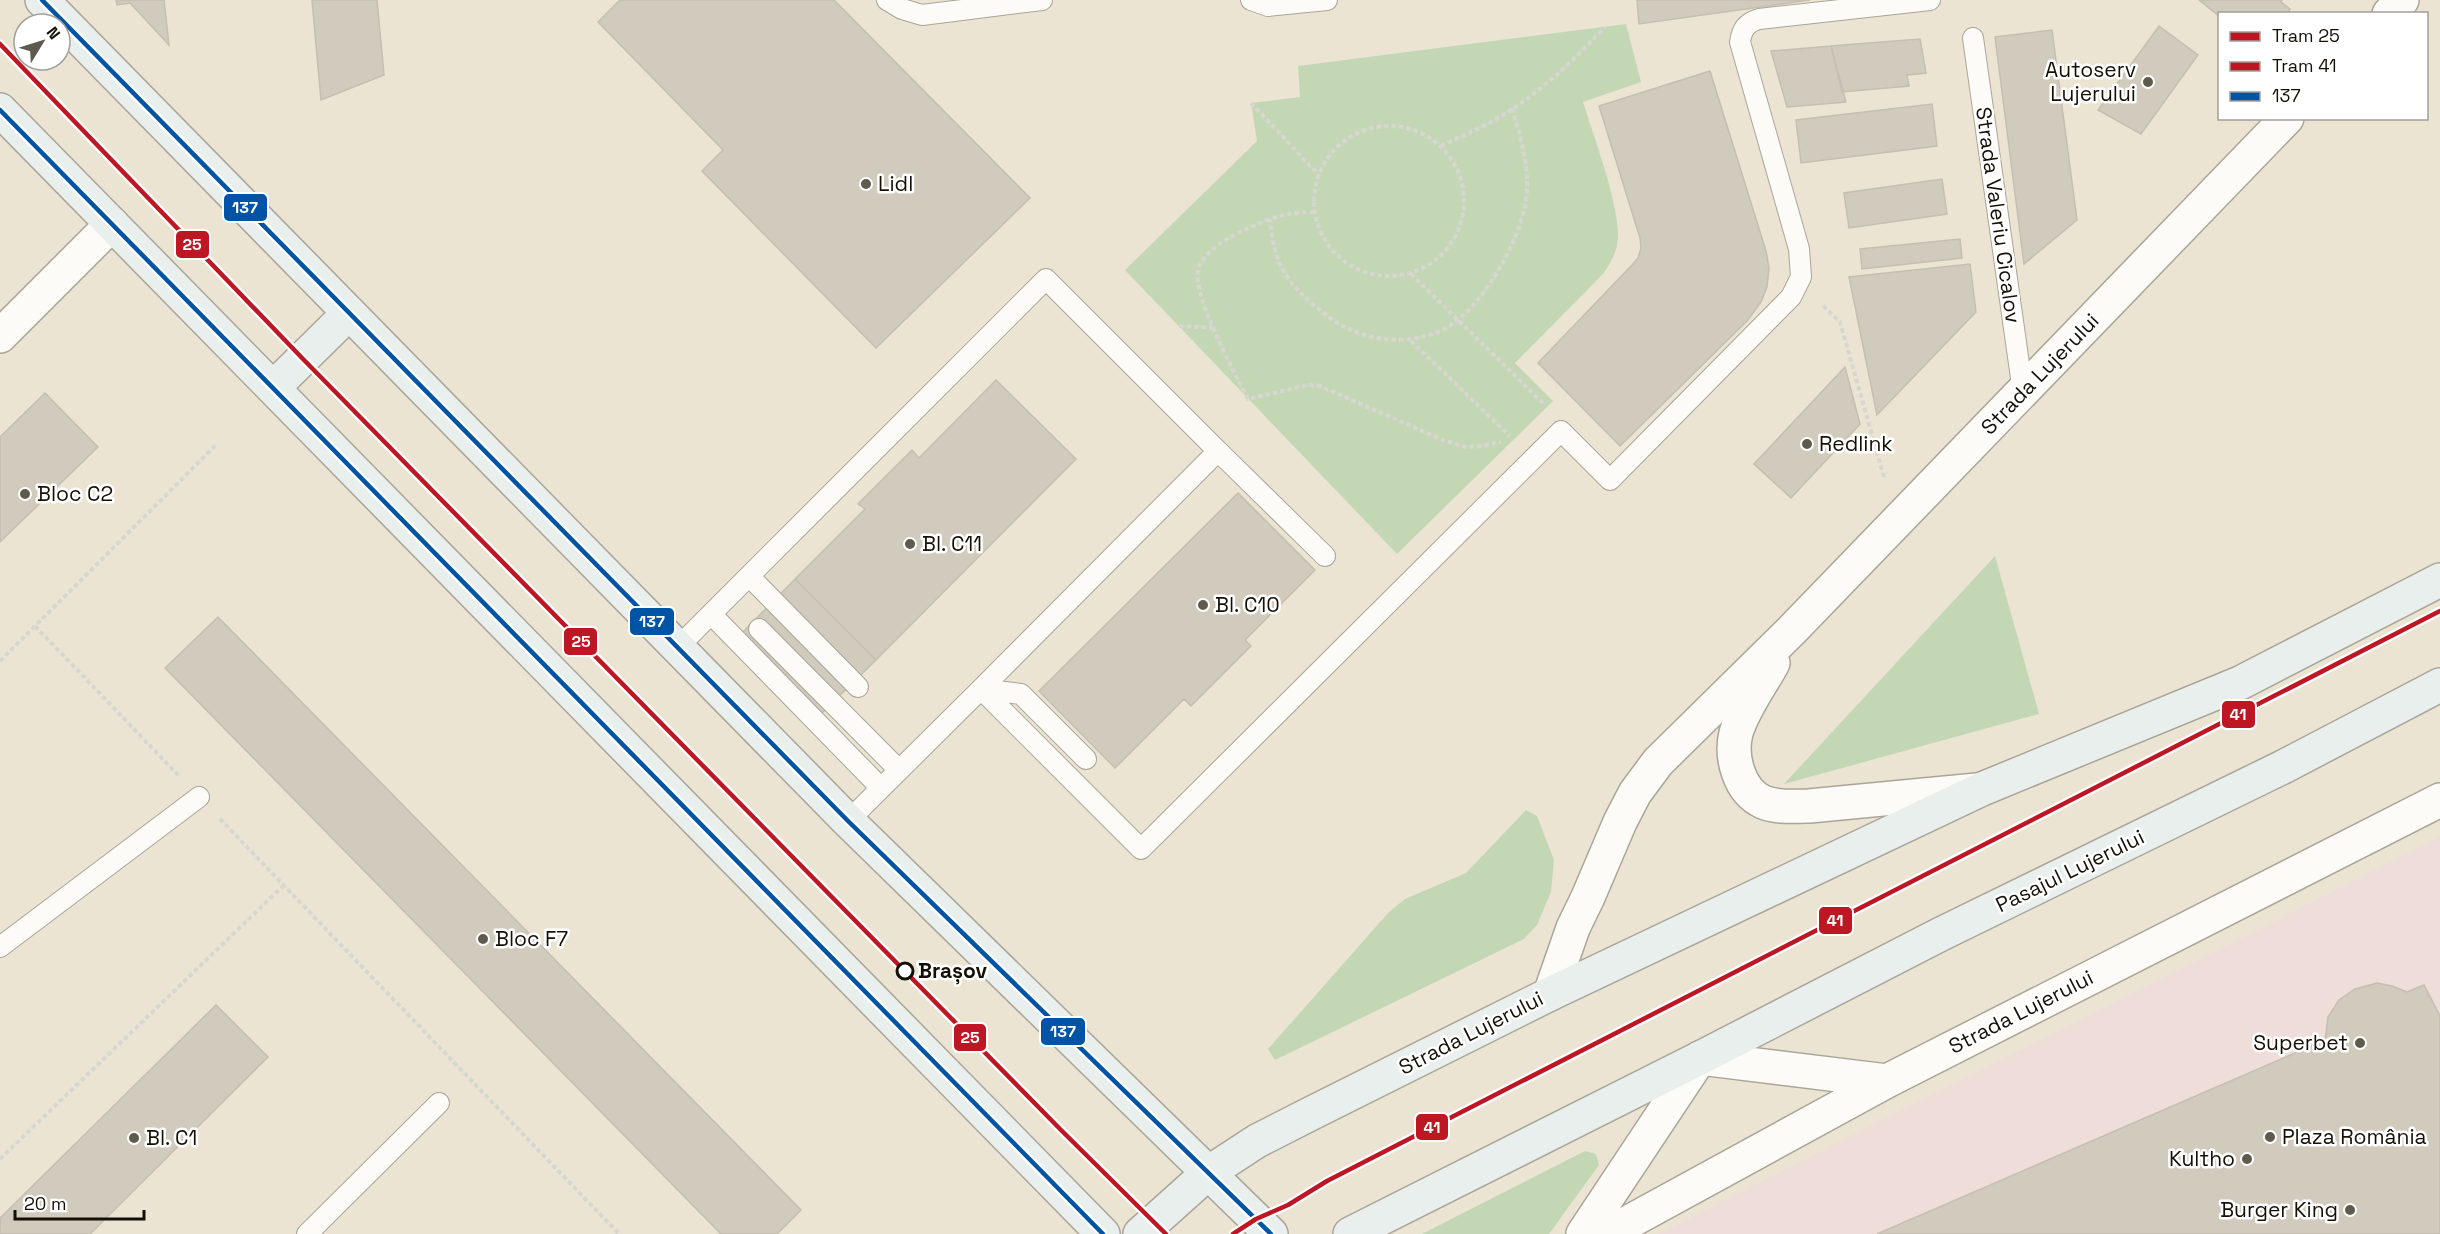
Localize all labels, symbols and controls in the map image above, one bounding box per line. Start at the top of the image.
north arrow [12,12,72,72]
legend [2218,12,2428,120]
text: N [42,22,65,44]
text: Tram 25 [2272,24,2340,47]
text: Tram 41 [2272,54,2337,77]
place label: Autoserv Lujerului [2045,56,2136,107]
marker: Autoserv Lujerului [2141,75,2155,89]
text: 137 [2272,84,2301,107]
street label: Strada Valeriu Cicalov [1970,105,2027,325]
place label: Lidl [878,170,913,197]
marker: Lidl [859,177,873,191]
line badge: 137 [223,193,268,222]
text: 137 [232,197,258,218]
line badge: 25 [175,230,210,259]
text: 25 [182,234,202,255]
street label: Strada Lujerului [1975,307,2104,440]
place label: Redlink [1819,430,1893,457]
marker: Redlink [1800,437,1814,451]
place label: Bloc C2 [37,480,113,507]
marker: Bloc C2 [18,487,32,501]
place label: Bl. C11 [922,530,982,557]
marker: Bl. C11 [903,537,917,551]
place label: Bl. C10 [1215,591,1280,618]
marker: Bl. C10 [1196,598,1210,612]
line badge: 137 [629,607,675,636]
text: 137 [639,611,665,632]
line badge: 25 [563,627,598,656]
text: 25 [571,631,591,652]
line badge: 41 [2221,700,2256,729]
text: 41 [2230,704,2246,725]
street label: Pasajul Lujerului [1991,823,2148,918]
line badge: 41 [1818,906,1853,935]
text: 41 [1827,910,1843,931]
place label: Bloc F7 [495,925,568,952]
marker: Bloc F7 [476,932,490,946]
place label: Brașov [918,957,988,985]
marker: Brașov [896,962,914,980]
street label: Strada Lujerului [1944,964,2098,1060]
street label: Strada Lujerului [1394,985,1548,1081]
line badge: 137 [1040,1017,1086,1046]
text: 137 [1050,1021,1076,1042]
line badge: 25 [953,1023,987,1052]
text: 25 [960,1027,980,1048]
place label: Superbet [2253,1029,2348,1056]
marker: Superbet [2353,1036,2367,1050]
line badge: 41 [1415,1113,1449,1141]
text: 41 [1424,1117,1440,1138]
place label: Plaza România [2282,1123,2427,1150]
place label: Bl. C1 [146,1124,197,1151]
marker: Plaza România [2263,1130,2277,1144]
marker: Bl. C1 [127,1131,141,1145]
place label: Kultho [2169,1145,2235,1172]
marker: Kultho [2240,1152,2254,1166]
scale bar [15,1183,144,1221]
text: 20 m [24,1192,67,1215]
place label: Burger King [2220,1196,2338,1223]
marker: Burger King [2343,1203,2357,1217]

